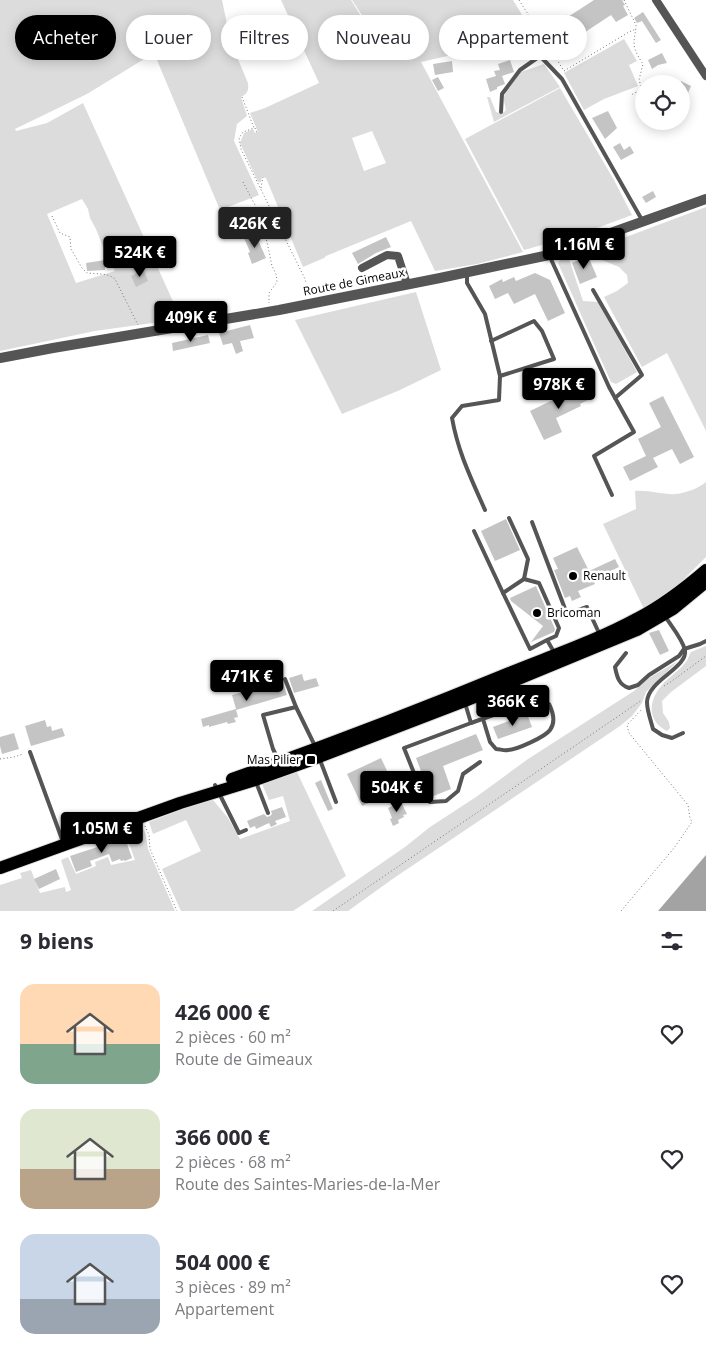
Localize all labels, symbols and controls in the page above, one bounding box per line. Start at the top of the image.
chip: Acheter [15,15,116,60]
chip: Louer [126,15,211,60]
chip: Filtres [221,15,308,60]
chip: Nouveau [318,15,429,60]
chip: Appartement [439,15,587,60]
map controls [635,75,690,130]
button: locate [635,75,690,130]
pin: 426K € [214,206,296,249]
text: 426K € [229,212,281,234]
pin: 1.16M € [538,228,630,270]
text: 1.16M € [554,233,614,255]
pin: 524K € [99,236,181,278]
text: 524K € [114,241,166,263]
street label: Route de Gimeaux [302,263,407,300]
pin: 409K € [150,300,232,343]
text: 409K € [165,306,217,328]
pin: 978K € [518,368,600,410]
text: 978K € [533,373,585,395]
place label: Renault [583,567,626,584]
marker: Renault [567,570,579,582]
place label: Bricoman [547,604,601,621]
marker: Bricoman [531,607,543,619]
pin: 471K € [206,660,288,702]
text: 471K € [221,665,273,687]
pin: 366K € [472,684,554,727]
text: 366K € [487,690,539,712]
place label: Mas Pilier [247,751,301,768]
marker: Mas Pilier [305,754,317,766]
pin: 504K € [356,770,438,813]
text: 504K € [371,776,423,798]
pin: 1.05M € [56,812,148,854]
text: 1.05M € [72,817,132,839]
text: 9 biens [20,927,94,955]
icon: filters [658,927,686,955]
text: 426 000 € [175,998,270,1026]
icon: home [60,1004,120,1064]
icon: heart [658,1020,686,1048]
text: 2 pièces · 60 m² [175,1026,291,1048]
text: Route de Gimeaux [175,1048,313,1070]
text: 366 000 € [175,1123,270,1151]
icon: home [60,1129,120,1189]
icon: heart [658,1145,686,1173]
text: 2 pièces · 68 m² [175,1151,291,1173]
text: Route des Saintes-Maries-de-la-Mer [175,1173,440,1195]
text: 504 000 € [175,1248,270,1276]
icon: home [60,1254,120,1314]
icon: heart [658,1270,686,1298]
text: 3 pièces · 89 m² [175,1276,291,1298]
text: Appartement [175,1298,274,1320]

